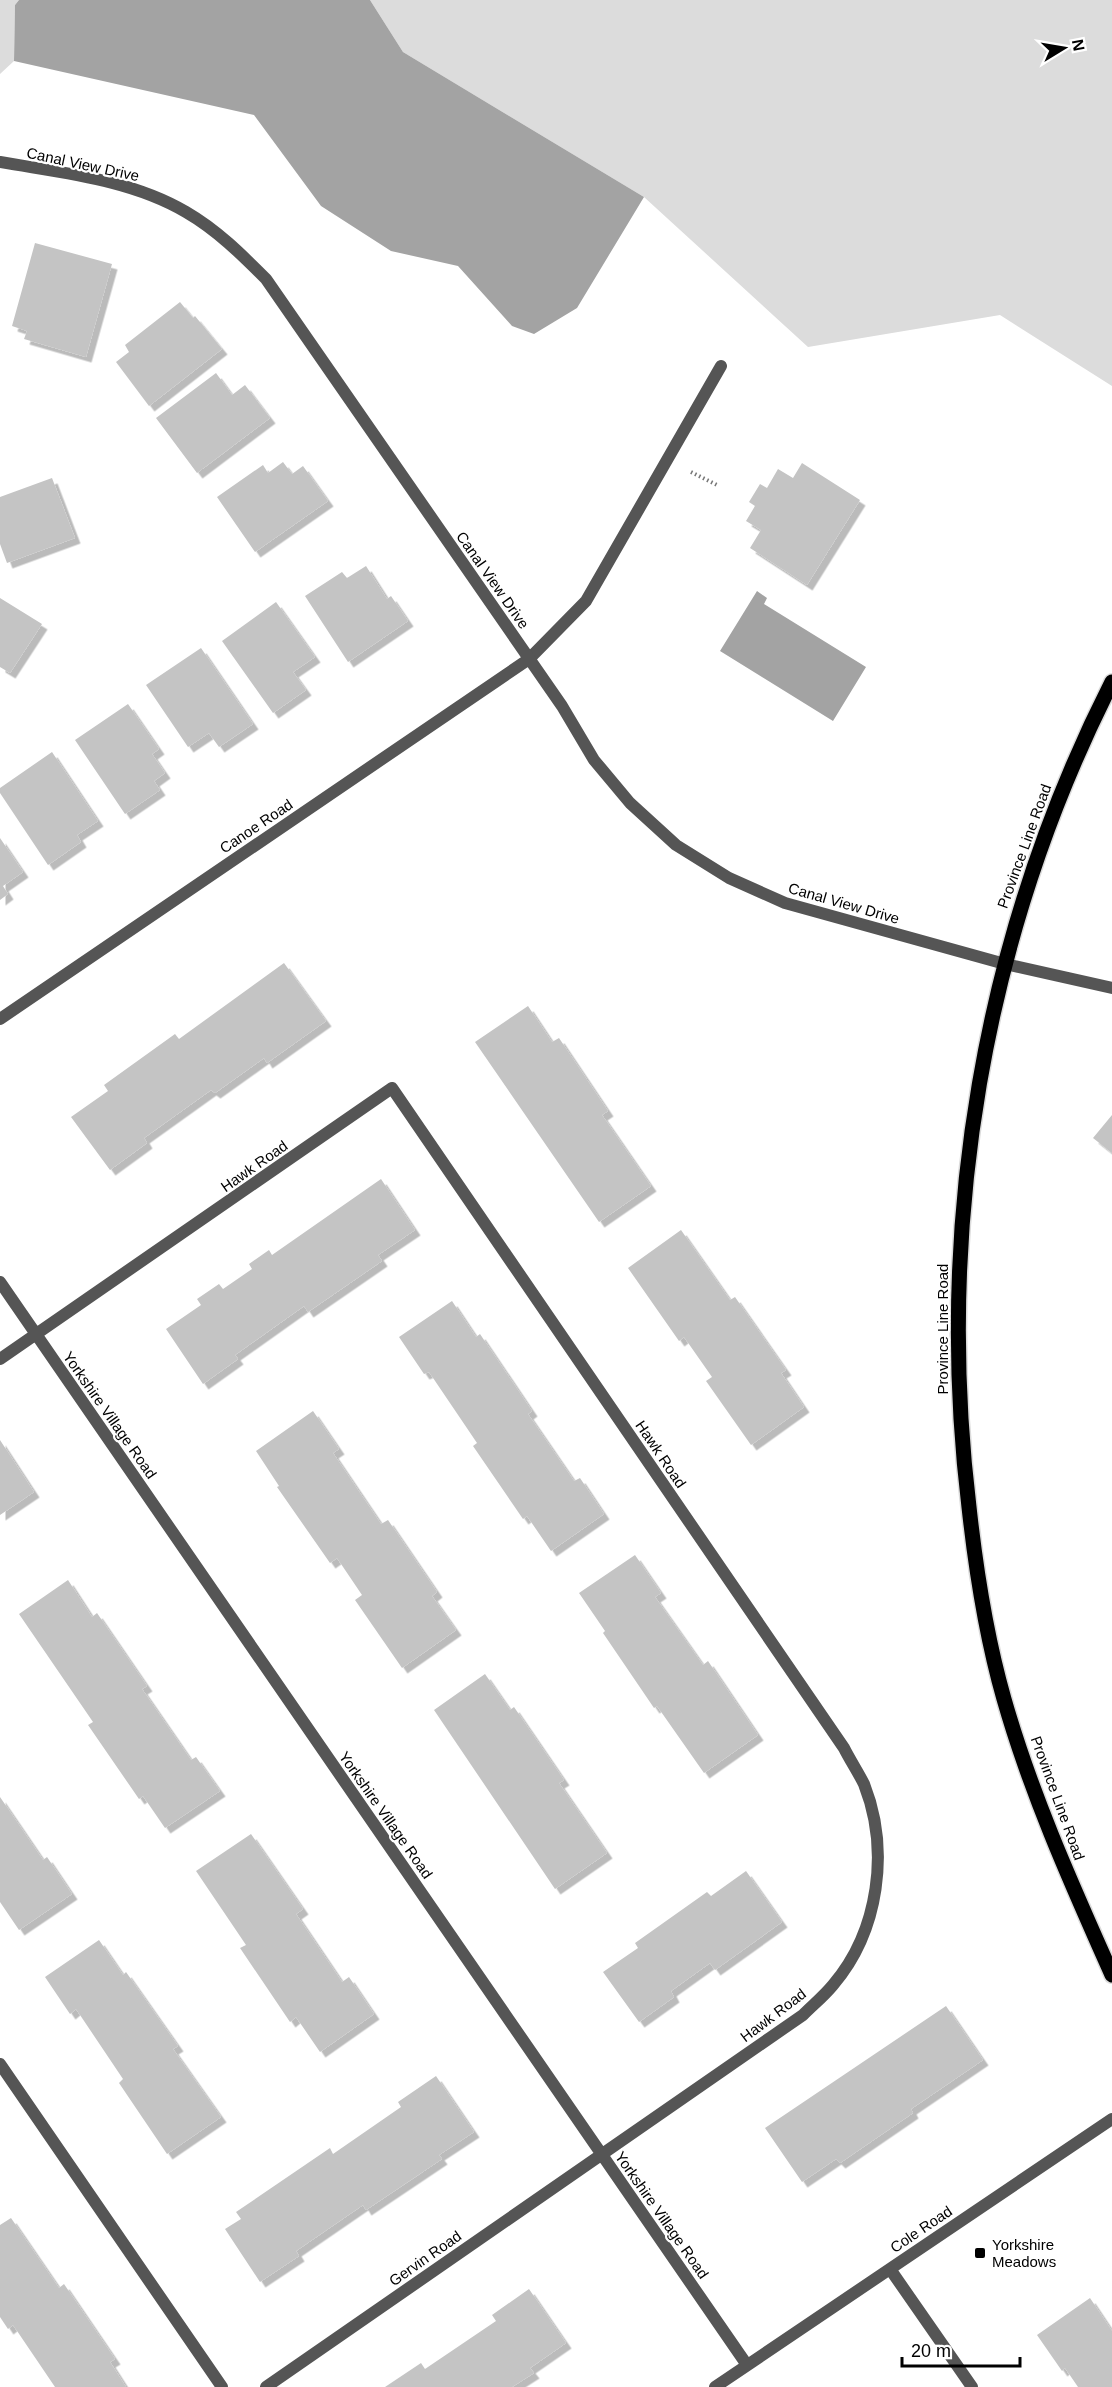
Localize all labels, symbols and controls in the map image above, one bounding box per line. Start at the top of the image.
north arrow [1034,18,1094,78]
text: N [1069,38,1088,53]
street label: Canal View Drive [25,144,141,184]
street label: Canal View Drive [453,528,533,632]
street label: Province Line Road [994,782,1054,910]
street label: Canoe Road [216,795,296,857]
street label: Canal View Drive [786,879,902,927]
street label: Hawk Road [217,1137,291,1195]
street label: Province Line Road [934,1264,951,1394]
street label: Yorkshire Village Road [60,1348,160,1482]
street label: Hawk Road [632,1417,690,1491]
street label: Province Line Road [1028,1734,1088,1862]
street label: Yorkshire Village Road [336,1748,436,1882]
street label: Hawk Road [737,1985,809,2045]
street label: Yorkshire Village Road [612,2148,712,2282]
street label: Cole Road [887,2202,955,2256]
street label: Gervin Road [386,2227,464,2289]
place label: Yorkshire Meadows [992,2236,1056,2270]
marker: Yorkshire Meadows [973,2246,987,2260]
scale bar [902,2330,1020,2368]
text: 20 m [911,2341,951,2361]

